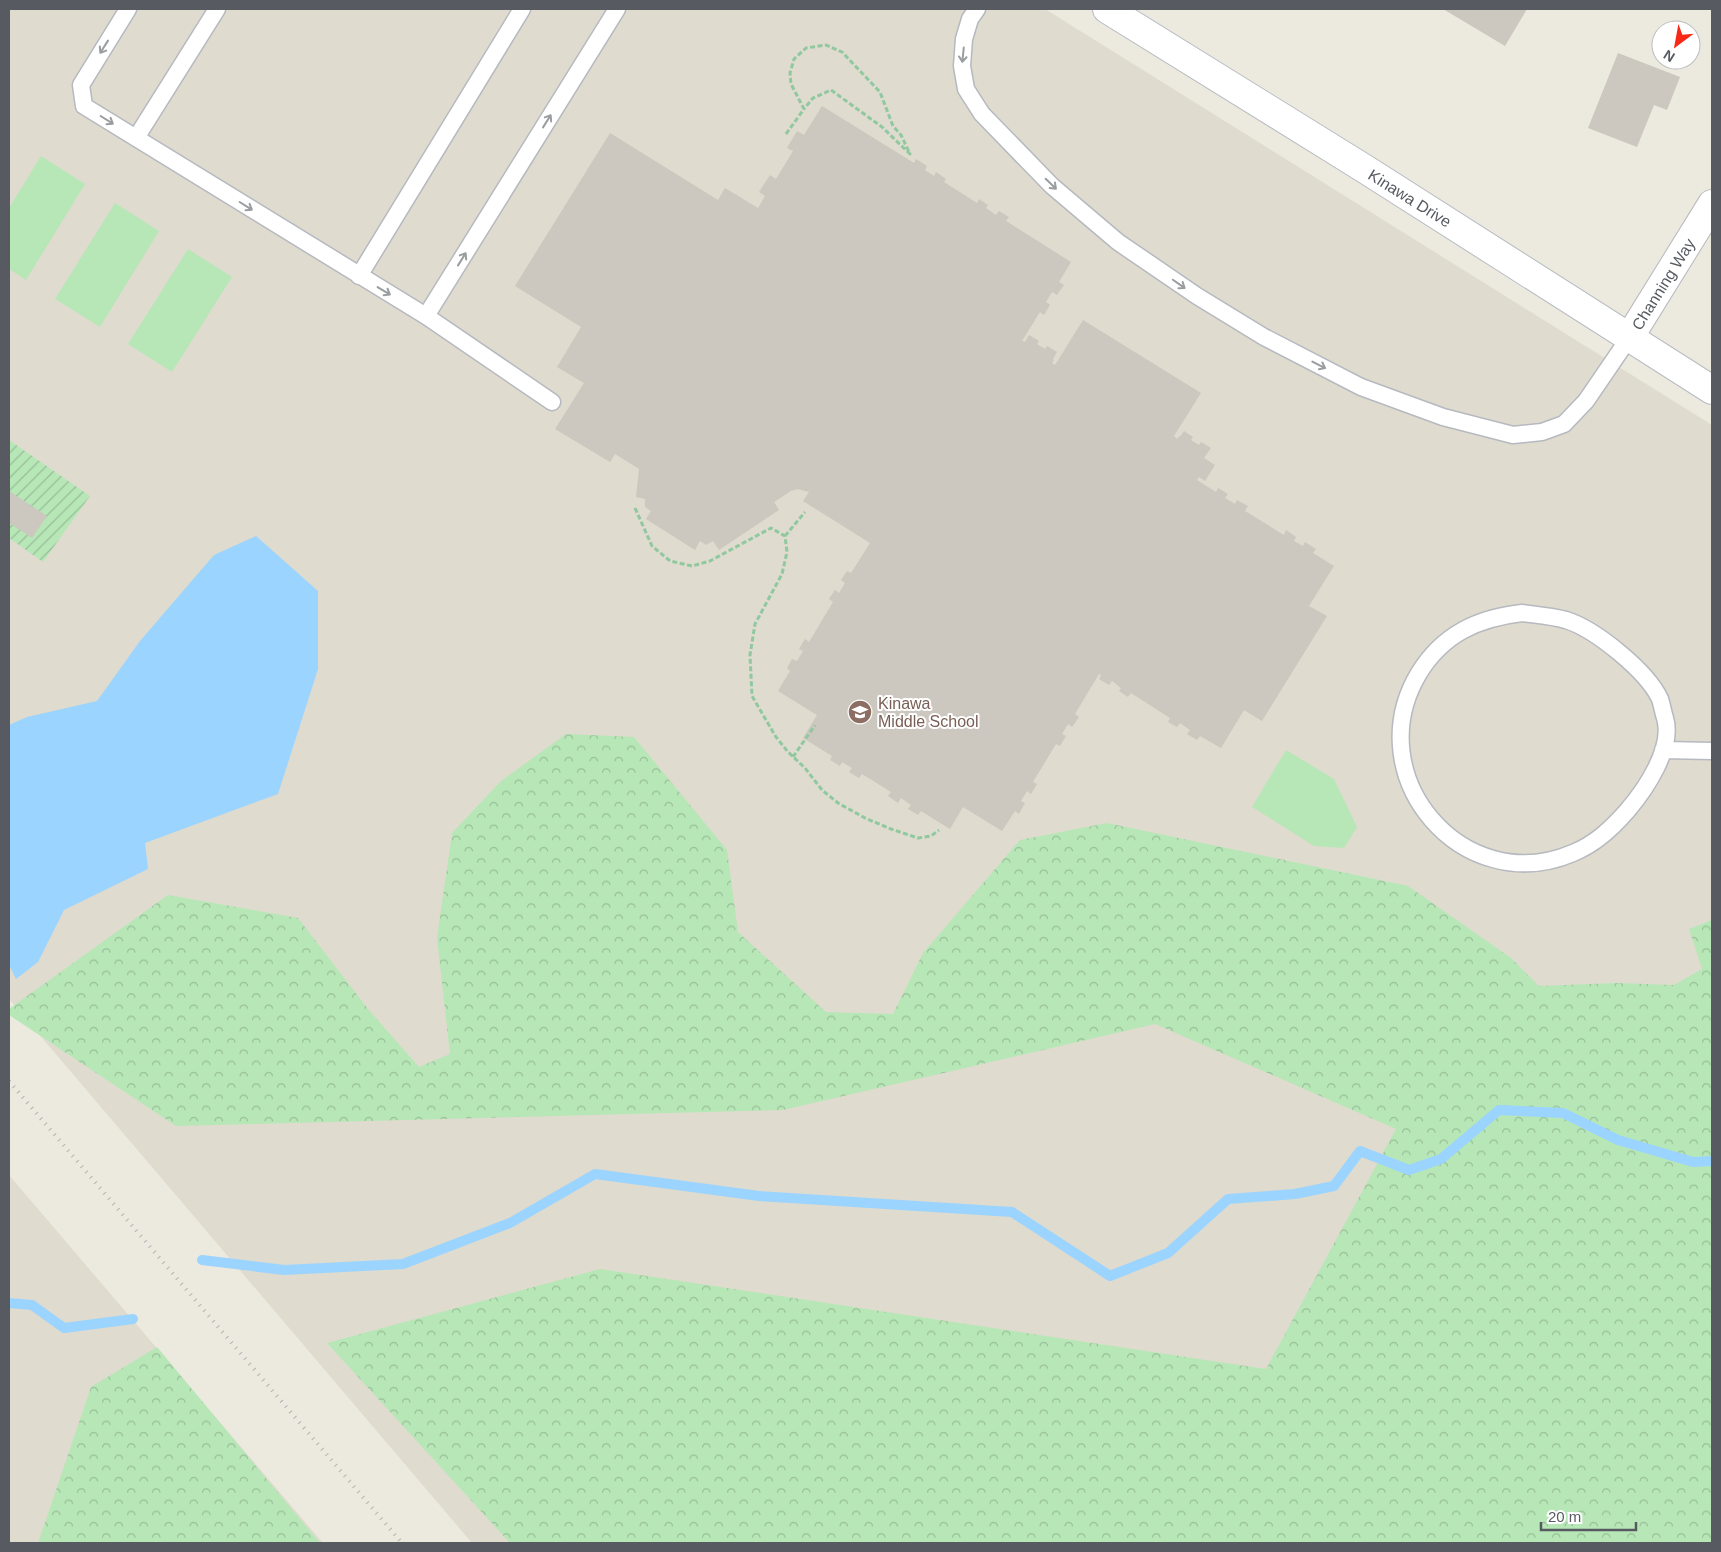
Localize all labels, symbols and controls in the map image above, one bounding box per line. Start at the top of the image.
north arrow [1651,20,1701,70]
one-way arrow [99,39,109,53]
one-way arrow [958,46,967,62]
text: N [1661,47,1678,65]
one-way arrow [542,115,552,129]
one-way arrow [100,116,114,126]
street label: Kinawa Drive [1365,166,1454,231]
one-way arrow [1044,178,1057,190]
one-way arrow [238,201,252,211]
street label: Channing Way [1629,236,1698,333]
one-way arrow [457,253,467,267]
one-way arrow [1171,279,1185,289]
one-way arrow [377,286,391,296]
one-way arrow [1311,361,1326,370]
place label: Kinawa Middle School [878,695,979,730]
school or university icon: Kinawa Middle School [847,699,873,725]
scale bar [1541,1500,1636,1532]
text: 20 m [1548,1508,1581,1525]

